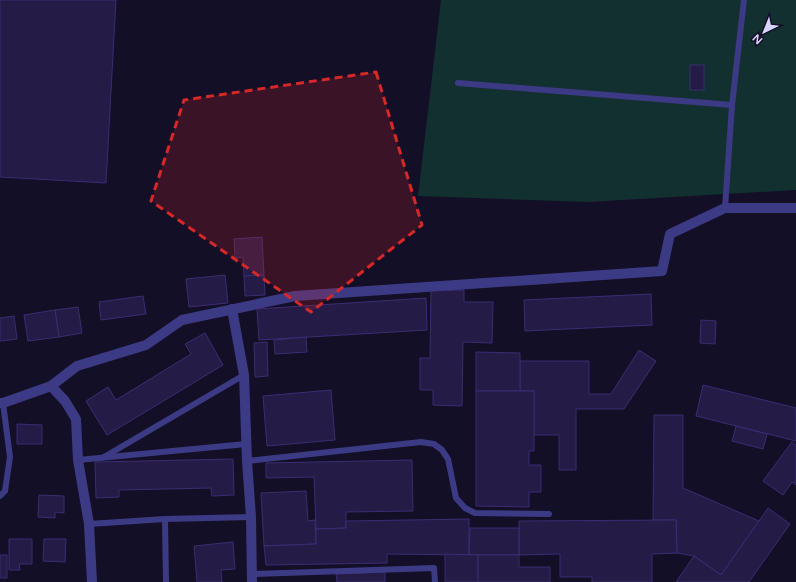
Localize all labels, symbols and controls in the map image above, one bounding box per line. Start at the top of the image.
north arrow [744,12,784,52]
text: N [750,31,765,47]

